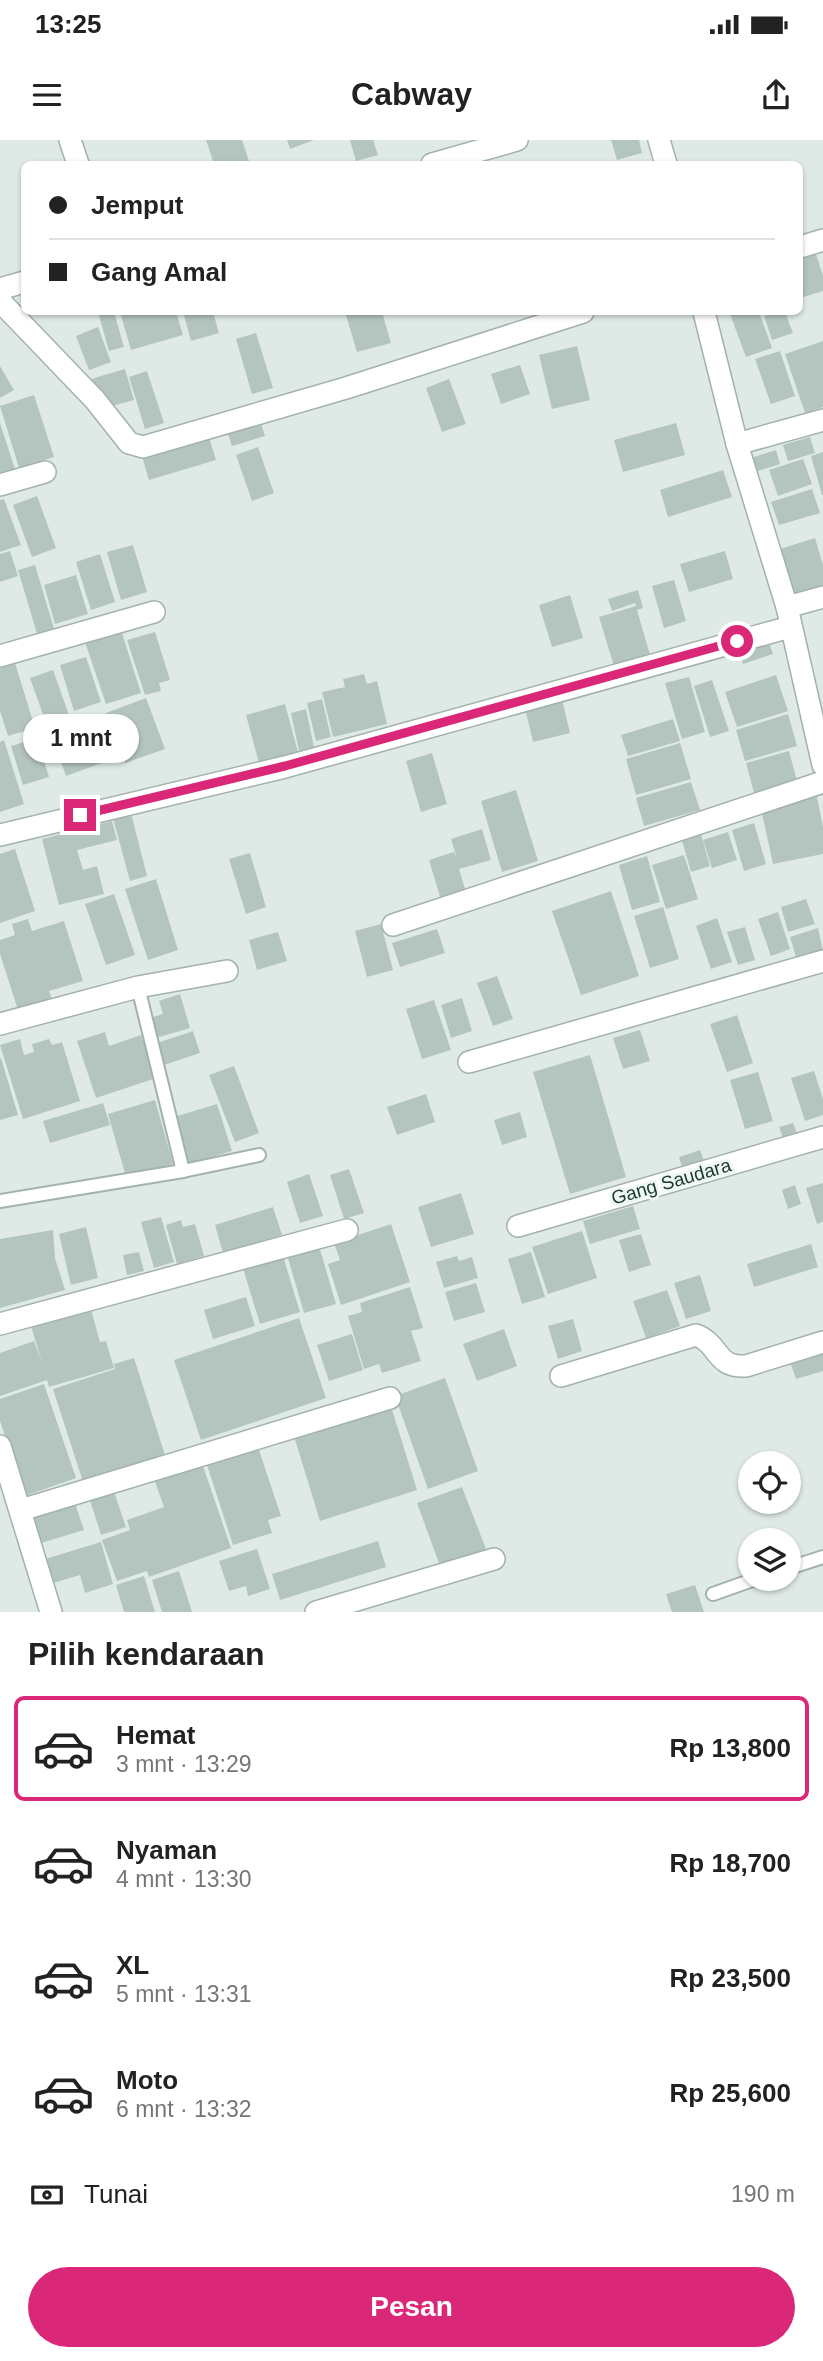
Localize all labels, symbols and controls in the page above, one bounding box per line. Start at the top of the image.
text: 13:25 [35,9,102,39]
icon: menu [28,76,66,114]
text: Cabway [351,76,472,112]
icon: share [757,76,795,114]
text: Jemput [91,190,183,220]
text: Gang Amal [91,257,227,287]
route start [721,625,753,657]
callout: 1 mnt [22,714,138,762]
text: 1 mnt [50,725,112,751]
route end [64,799,96,831]
street label: Gang Saudara [609,1154,734,1209]
map controls [738,1451,801,1591]
button: locate [738,1451,801,1514]
button: layers [738,1528,801,1591]
text: Pilih kendaraan [28,1636,265,1672]
icon: car [32,1717,95,1780]
text: Hemat [116,1720,195,1750]
text: Rp 13,800 [670,1733,791,1763]
text: 3 mnt · 13:29 [116,1751,252,1777]
icon: car [32,1832,95,1895]
text: Nyaman [116,1835,217,1865]
text: Rp 18,700 [670,1848,791,1878]
text: 4 mnt · 13:30 [116,1866,252,1892]
icon: car [32,1947,95,2010]
text: XL [116,1950,149,1980]
text: Rp 23,500 [670,1963,791,1993]
text: 5 mnt · 13:31 [116,1981,252,2007]
icon: car [32,2062,95,2125]
text: Moto [116,2065,178,2095]
text: Rp 25,600 [670,2078,791,2108]
text: 6 mnt · 13:32 [116,2096,252,2122]
icon: cash [28,2176,66,2214]
text: Tunai [84,2179,148,2209]
text: 190 m [731,2181,795,2207]
button: Pesan [28,2267,795,2347]

